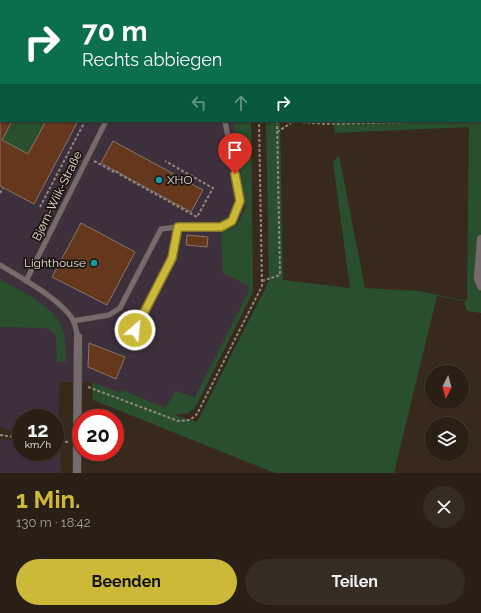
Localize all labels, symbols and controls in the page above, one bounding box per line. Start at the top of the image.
text: 70 m [82,15,148,48]
icon: right [16,16,68,68]
text: Rechts abbiegen [82,49,222,70]
icon: left [188,92,210,114]
icon: ahead [230,92,252,114]
icon: right [272,92,294,114]
pin [218,133,252,174]
icon: arrive [224,139,246,161]
street label: Bjørn-Wiik-Straße [29,149,85,243]
place label: XHO [167,173,192,187]
marker: XHO [154,175,164,185]
place label: Lighthouse [24,256,86,270]
marker: Lighthouse [89,258,99,268]
position arrow [114,309,156,351]
north arrow [425,365,469,409]
map controls [425,365,469,461]
speed limit sign: 20 [72,409,124,461]
button: layers [425,417,469,461]
text: 12 [27,418,49,442]
text: km/h [25,439,51,450]
text: 1 Min. [16,485,80,514]
button: close [423,486,465,528]
text: 130 m · 18:42 [16,515,90,530]
button: Beenden [16,559,237,605]
button: Teilen [245,559,465,605]

